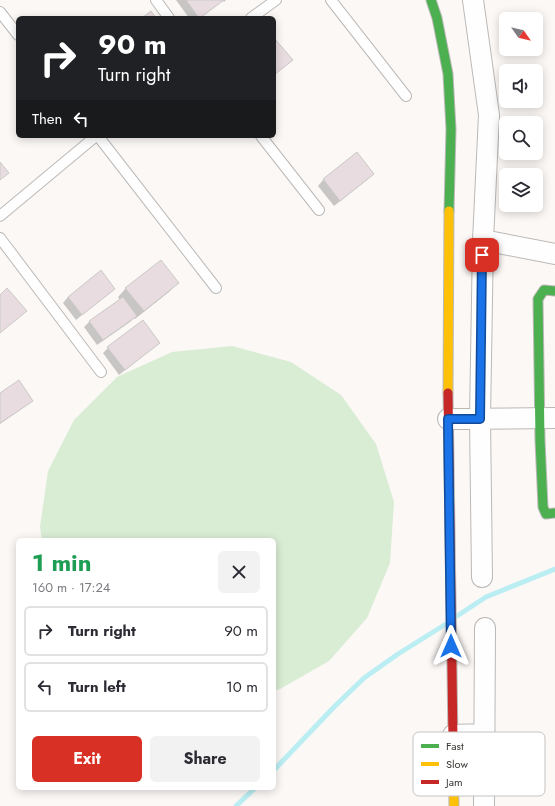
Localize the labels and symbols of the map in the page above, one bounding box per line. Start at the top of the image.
north arrow [499,12,543,56]
pin [465,238,499,272]
position arrow [430,625,472,667]
legend [413,732,545,796]
text: Fast [446,738,464,754]
text: Slow [446,756,468,772]
text: Jam [444,774,463,790]

